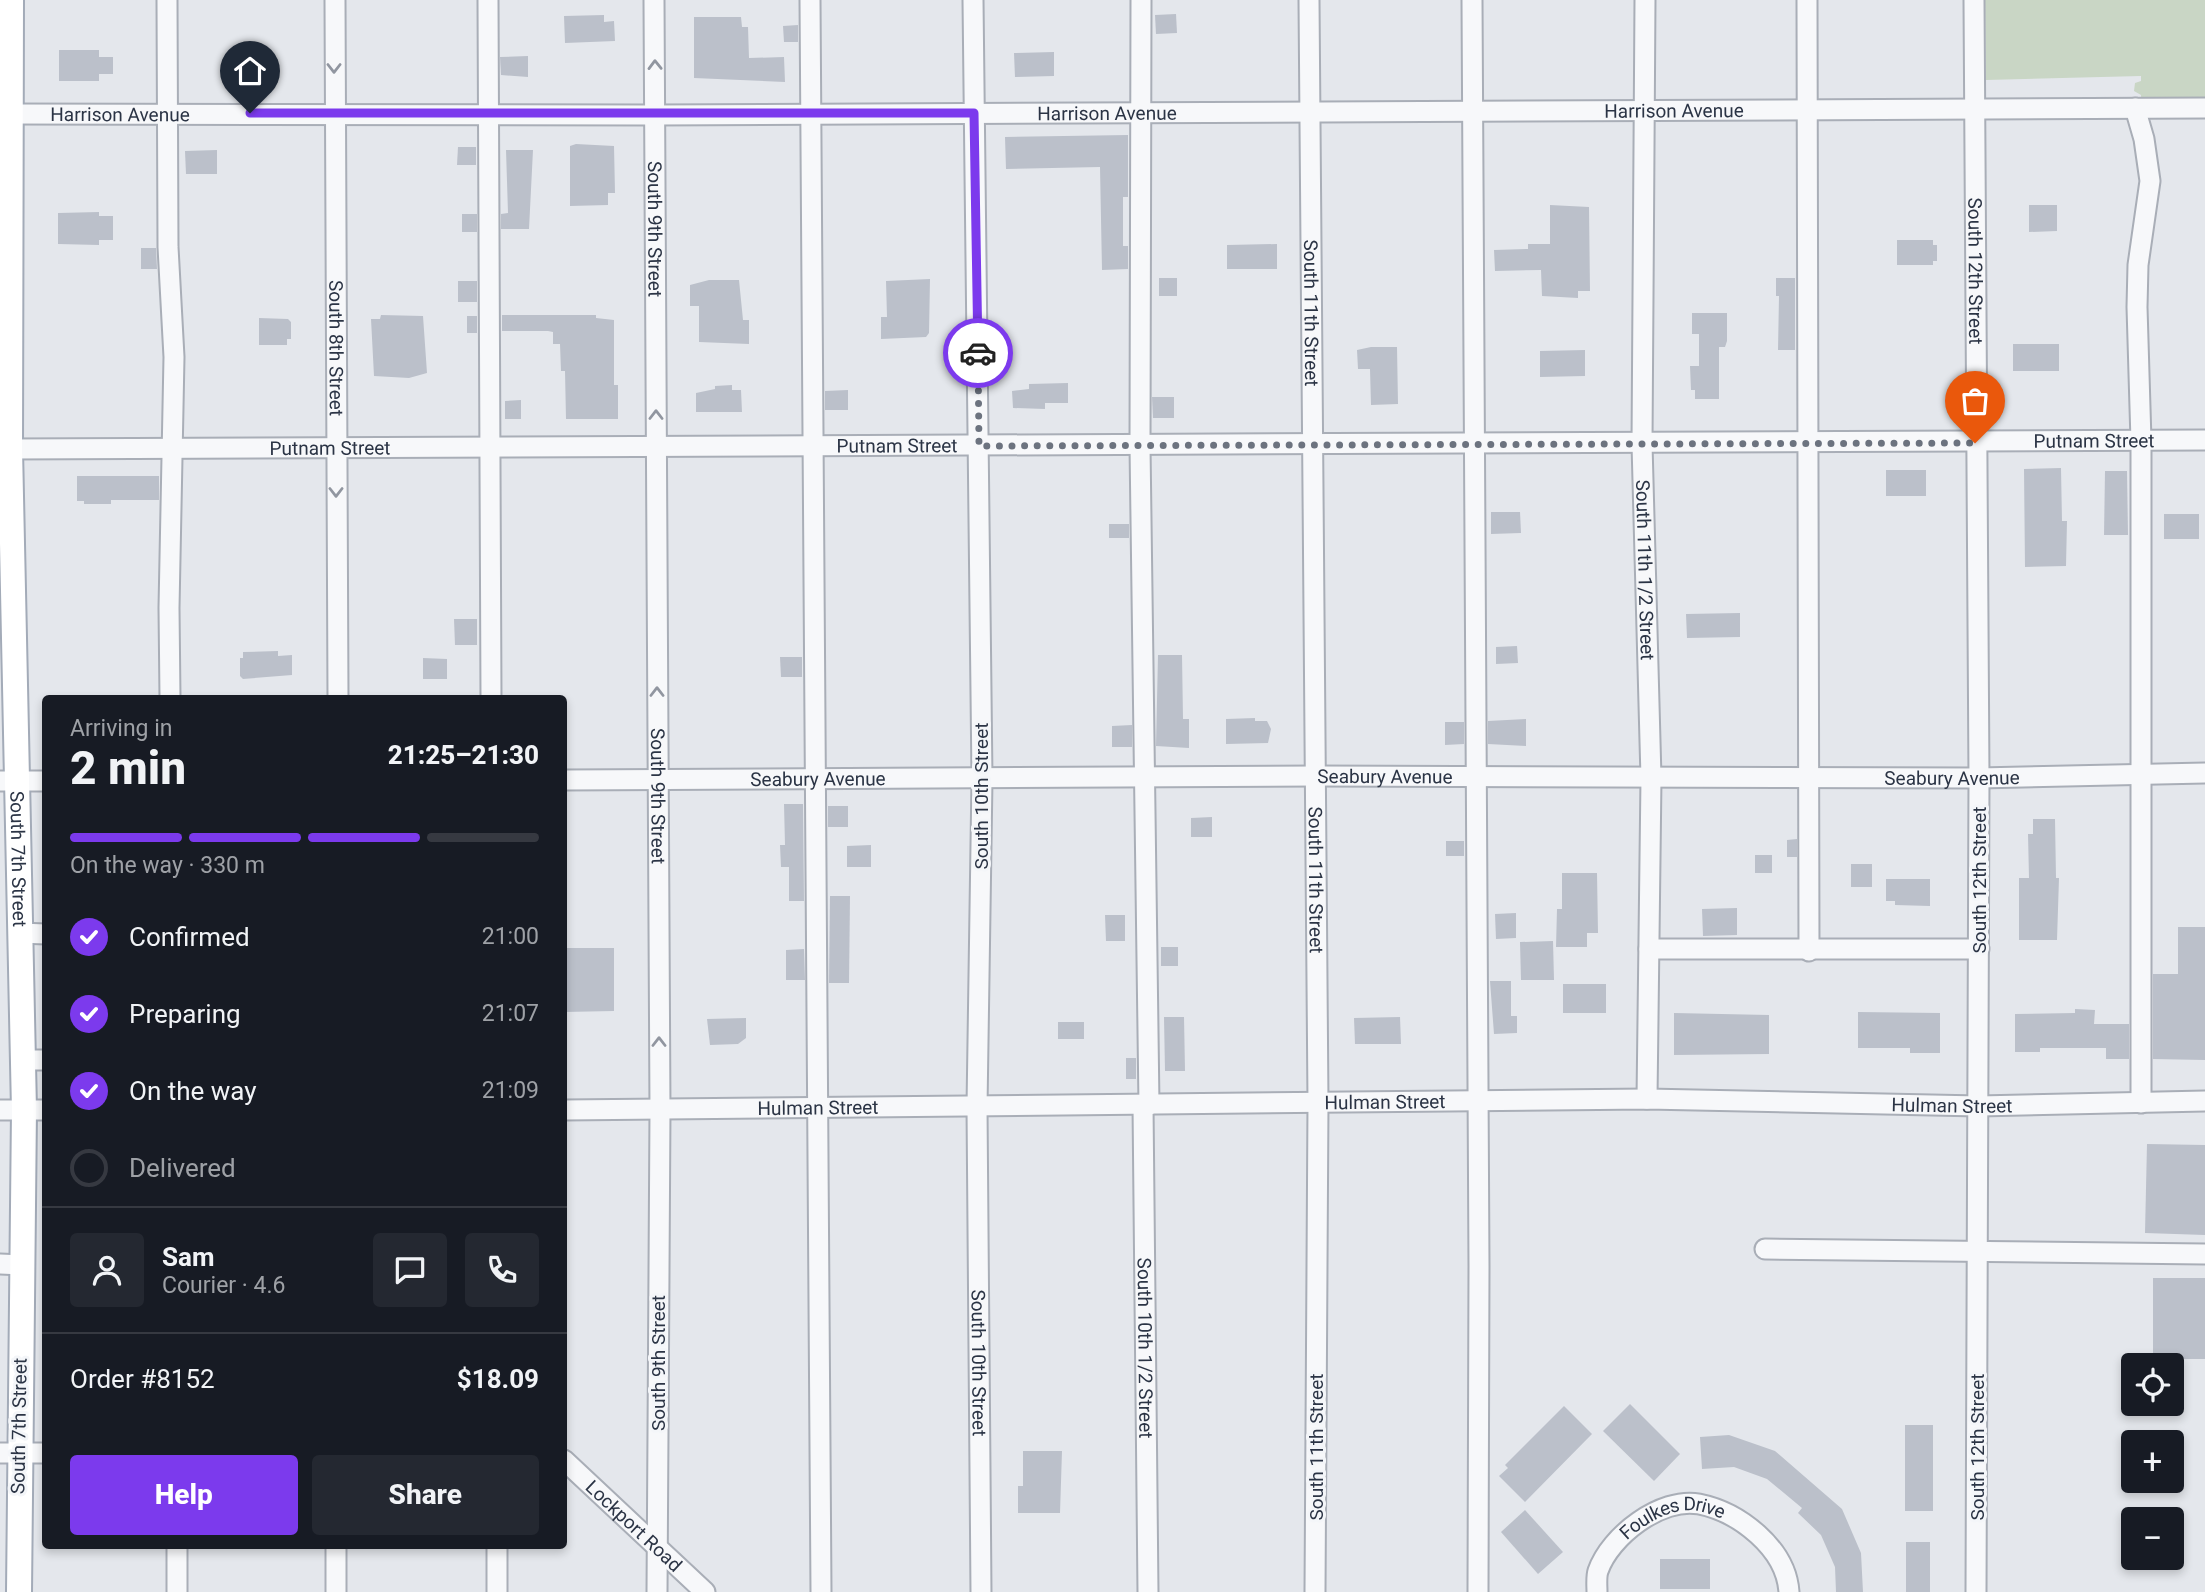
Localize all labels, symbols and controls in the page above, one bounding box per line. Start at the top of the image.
pin [220,41,280,113]
icon: home [231,52,269,90]
one-way arrow [647,60,663,70]
one-way arrow [326,63,342,74]
street label: Harrison Avenue [1604,99,1744,122]
street label: Harrison Avenue [1037,101,1177,125]
street label: Harrison Avenue [50,103,190,126]
street label: South 9th Street [643,161,667,297]
street label: South 12th Street [1964,197,1988,345]
street label: South 11th Street [1299,239,1324,387]
street label: South 8th Street [325,280,348,416]
courier [943,318,1013,388]
icon: car [959,334,997,372]
pin [1945,371,2005,443]
icon: bag [1956,382,1994,420]
one-way arrow [648,410,664,420]
street label: Putnam Street [2033,429,2155,452]
street label: Putnam Street [836,434,958,457]
street label: Putnam Street [269,436,391,459]
street label: South 11th 1/2 Street [1631,479,1659,661]
one-way arrow [328,487,344,497]
one-way arrow [649,686,665,697]
text: Arriving in [70,715,173,742]
street label: South 10th Street [970,723,993,869]
street label: South 9th Street [646,728,670,864]
text: 21:25–21:30 [388,740,539,770]
text: 2 min [70,741,186,795]
street label: Seabury Avenue [1317,765,1453,788]
street label: Seabury Avenue [1884,766,2020,790]
street label: Seabury Avenue [750,767,886,791]
street label: South 7th Street [6,791,32,927]
street label: South 11th Street [1304,806,1328,954]
street label: South 12th Street [1968,807,1991,953]
text: On the way · 330 m [70,852,265,879]
icon: check [70,918,108,956]
text: Confirmed [129,922,250,952]
text: 21:00 [482,923,539,950]
icon: check [70,995,108,1033]
text: Preparing [129,999,241,1029]
text: 21:07 [482,1000,539,1027]
one-way arrow [651,1036,667,1047]
icon: check [70,1072,108,1110]
text: On the way [129,1076,257,1106]
text: 21:09 [482,1077,539,1104]
street label: Hulman Street [1324,1090,1446,1114]
street label: Hulman Street [1891,1093,2013,1118]
street label: Hulman Street [757,1095,879,1120]
text: Delivered [129,1153,236,1183]
button: person [70,1233,144,1307]
button: chat [373,1233,447,1307]
button: phone [465,1233,539,1307]
text: Sam [162,1242,214,1272]
street label: South 10th 1/2 Street [1133,1257,1158,1439]
text: Courier · 4.6 [162,1272,285,1299]
street label: South 10th Street [967,1289,991,1436]
street label: South 9th Street [647,1295,670,1431]
map controls [2121,1353,2184,1570]
button: locate [2121,1353,2184,1416]
street label: South 7th Street [6,1358,32,1494]
text: Order #8152 [70,1364,215,1394]
text: $18.09 [457,1364,539,1394]
street label: South 11th Street [1305,1374,1328,1520]
street label: South 12th Street [1966,1374,1989,1520]
button: + [2121,1430,2184,1493]
button: Help [70,1455,298,1535]
button: Share [312,1455,539,1535]
street label: Lockport Road [581,1475,687,1576]
street label: Foulkes Drive [1614,1492,1729,1544]
button: − [2121,1507,2184,1570]

